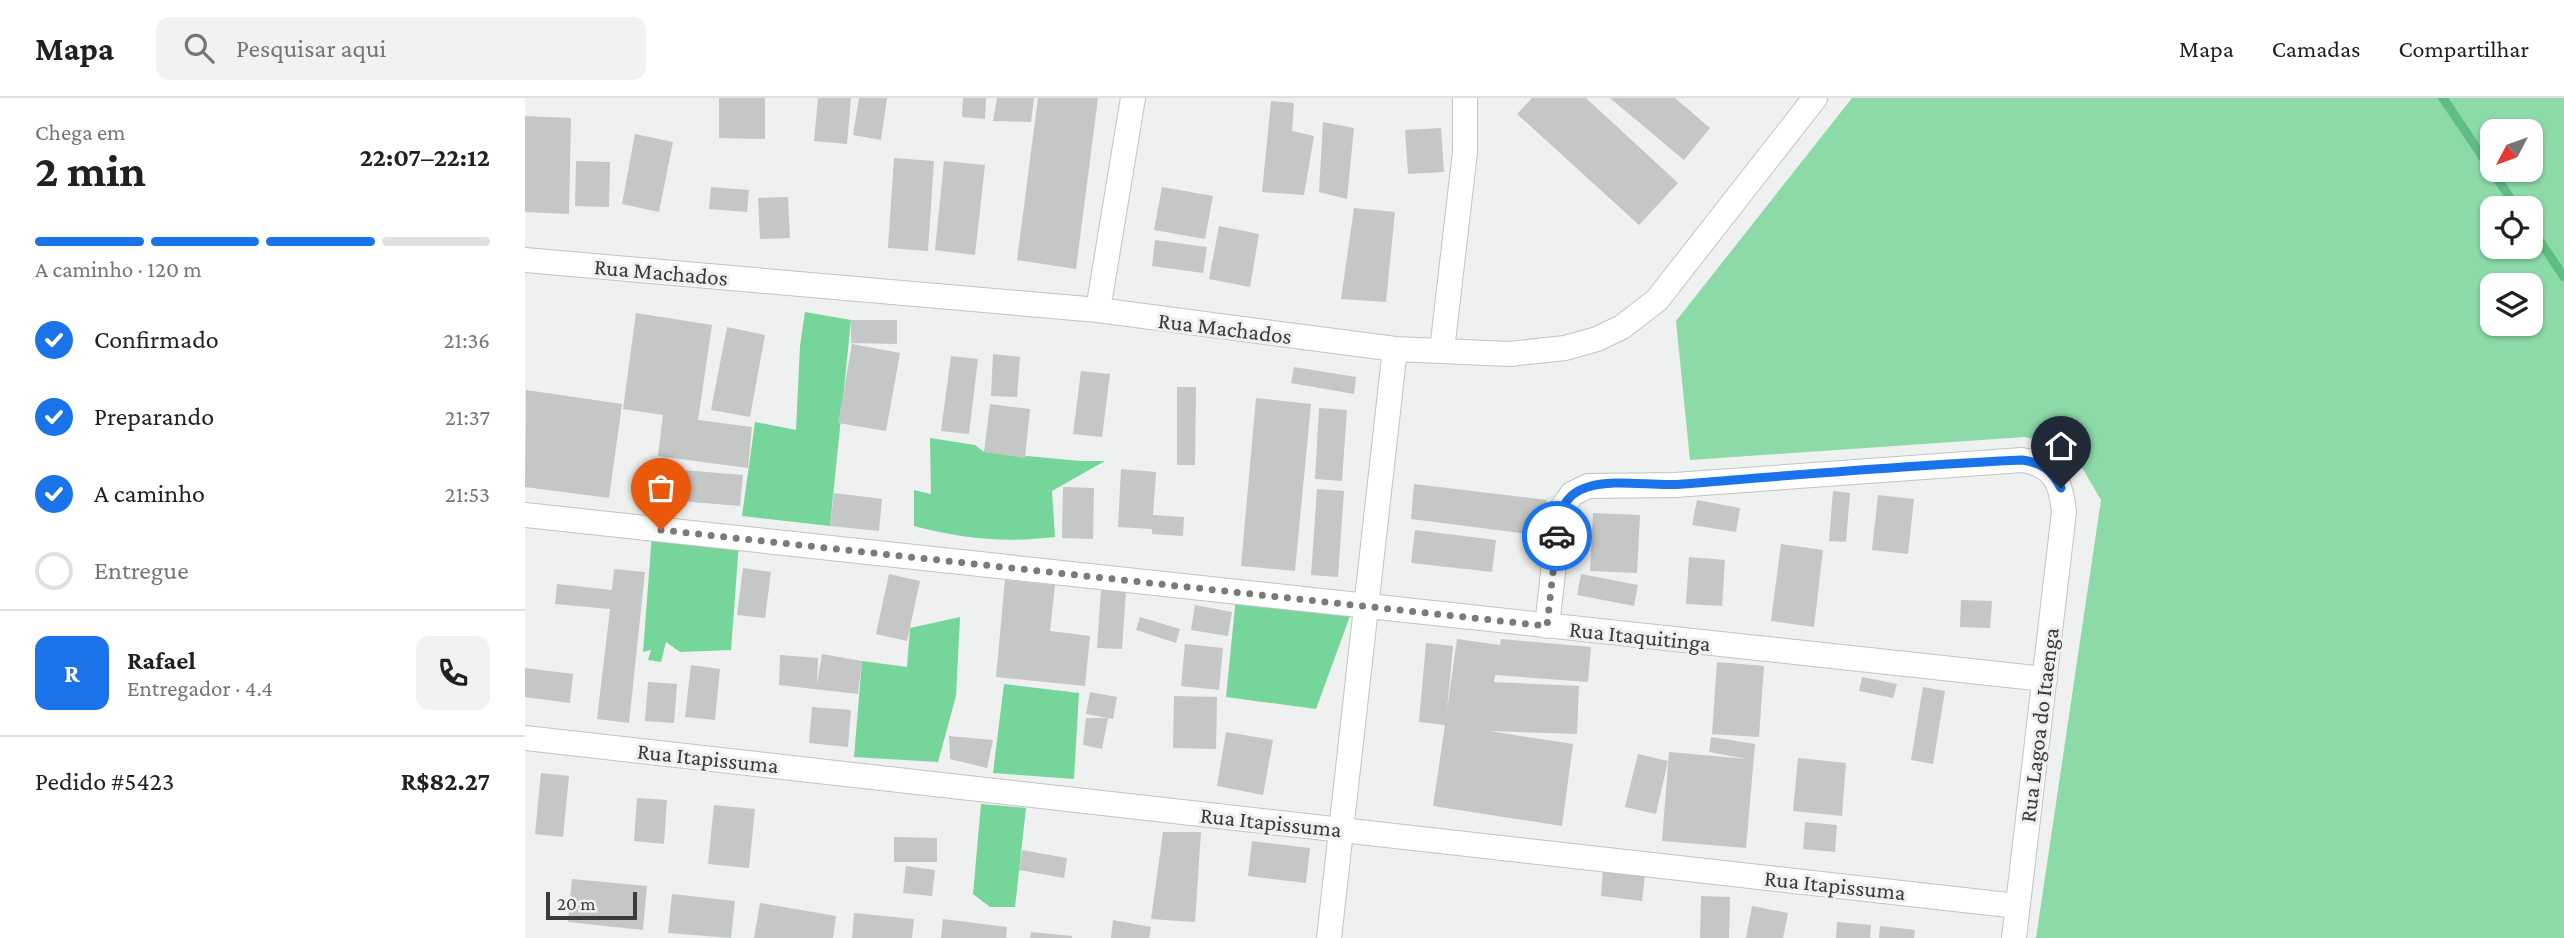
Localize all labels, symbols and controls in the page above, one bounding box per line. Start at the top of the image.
search box [156,17,646,80]
icon: search [180,29,218,67]
text: Mapa [35,30,114,67]
text: Pesquisar aqui [236,34,386,63]
text: Mapa [2179,35,2234,62]
text: Camadas [2272,35,2360,62]
text: Compartilhar [2398,35,2529,62]
text: Chega em [35,119,126,145]
north arrow [2480,119,2543,182]
map controls [2480,119,2543,336]
text: 22:07–22:12 [360,143,490,172]
text: 2 min [35,145,146,196]
button: locate [2480,196,2543,259]
street label: Rua Machados [593,253,729,291]
text: A caminho · 120 m [35,256,202,282]
button: layers [2480,273,2543,336]
street label: Rua Machados [1157,307,1293,349]
icon: check [35,321,73,359]
text: Confirmado [94,325,219,354]
text: 21:36 [444,327,490,353]
icon: check [35,398,73,436]
text: Preparando [94,402,214,431]
text: 21:37 [445,404,490,430]
pin [2031,416,2091,488]
icon: home [2042,427,2080,465]
pin [631,458,691,530]
icon: bag [642,469,680,507]
icon: check [35,475,73,513]
text: A caminho [94,479,205,508]
text: 21:53 [445,481,490,507]
courier [1522,501,1592,571]
icon: car [1538,517,1576,555]
text: Entregue [94,556,189,585]
street label: Rua Itaquitinga [1568,616,1712,656]
street label: Rua Lagoa do Itaenga [2014,626,2064,824]
button: phone [416,636,490,710]
text: Rafael [127,646,196,675]
text: R [64,659,80,688]
text: Entregador · 4.4 [127,675,273,701]
street label: Rua Itapissuma [636,738,780,778]
text: Pedido #5423 [35,767,174,796]
text: R$82.27 [401,767,490,796]
street label: Rua Itapissuma [1199,802,1343,842]
street label: Rua Itapissuma [1763,865,1907,905]
scale bar [546,889,637,921]
text: 20 m [557,893,596,914]

